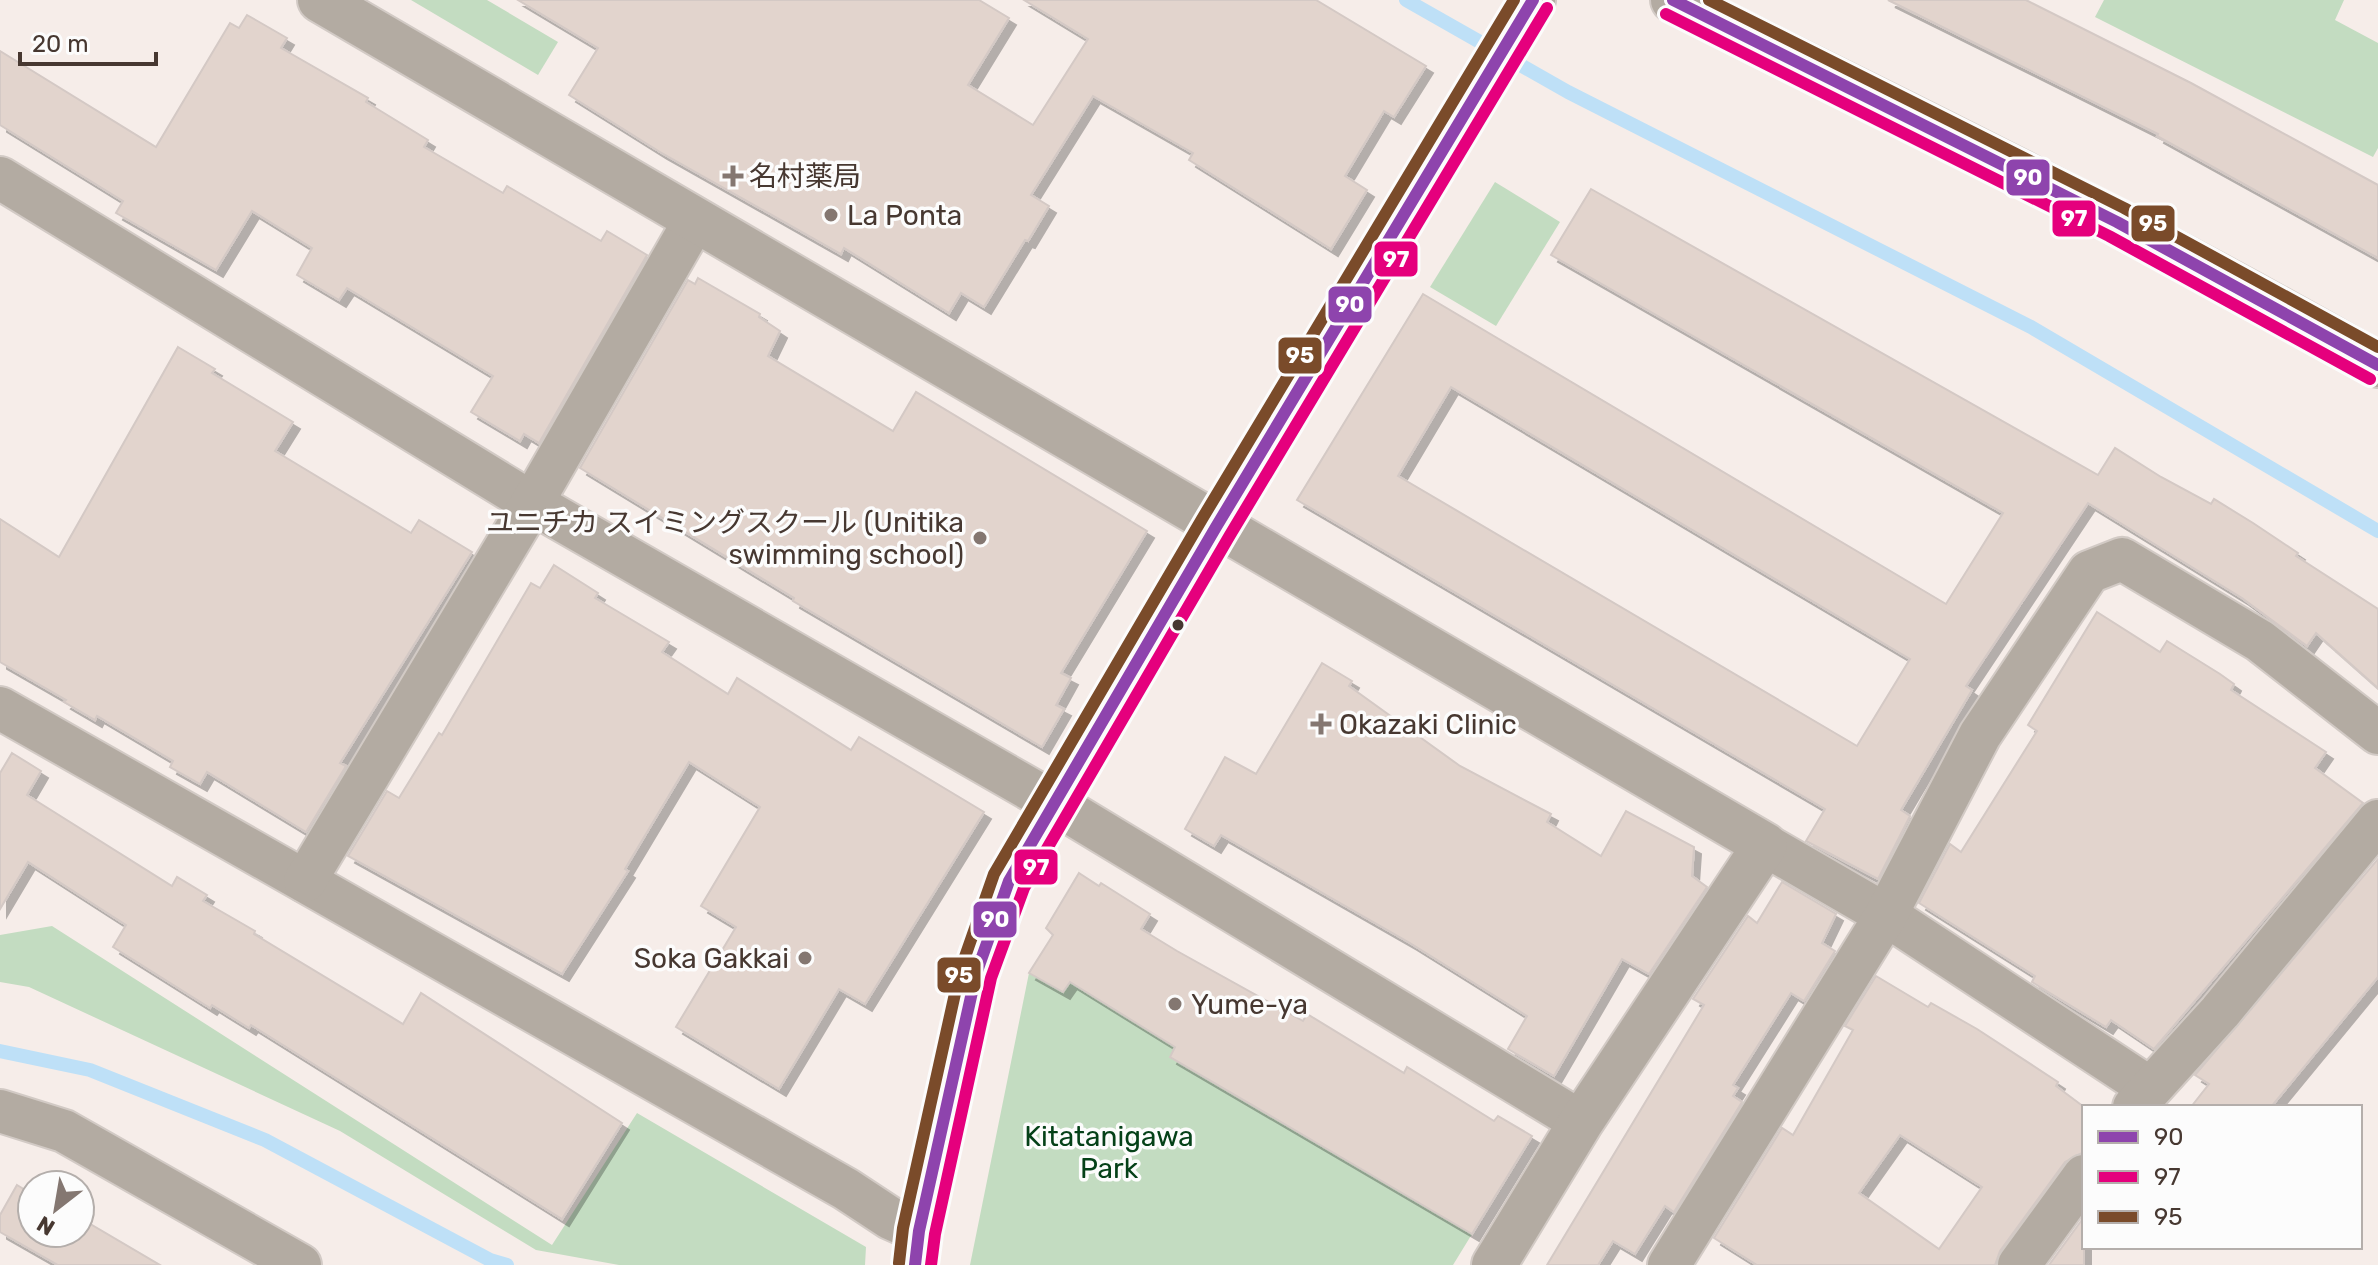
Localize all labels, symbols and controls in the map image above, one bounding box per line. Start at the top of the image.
scale bar [20,16,156,66]
text: 20 m [32,30,89,58]
line badge: 90 [2005,158,2051,197]
place label: 名村薬局 [749,160,861,193]
text: 90 [2013,164,2043,191]
marker: 名村薬局 [724,167,742,185]
place label: La Ponta [847,199,962,232]
line badge: 97 [2051,199,2097,238]
line badge: 95 [2130,204,2176,243]
text: 97 [2061,205,2088,232]
marker: La Ponta [822,206,840,224]
text: 95 [2139,210,2167,237]
line badge: 97 [1373,240,1419,278]
text: 97 [1383,246,1410,273]
line badge: 90 [1327,285,1373,324]
text: 90 [1335,291,1365,318]
line badge: 95 [1277,336,1323,375]
text: 95 [1286,342,1314,369]
place label: ユニチカ スイミングスクール (Unitika swimming school) [486,506,964,571]
marker: ユニチカ スイミングスクール (Unitika swimming school) [971,529,989,547]
unlabelled marker [1170,617,1186,633]
place label: Okazaki Clinic [1339,708,1517,741]
marker: Okazaki Clinic [1310,713,1332,735]
line badge: 97 [1013,848,1059,886]
text: 97 [1023,854,1050,881]
line badge: 90 [972,900,1018,939]
text: 90 [980,906,1010,933]
place label: Soka Gakkai [634,942,789,975]
marker: Soka Gakkai [796,949,814,967]
line badge: 95 [936,956,982,994]
text: 95 [945,962,973,989]
place label: Yume-ya [1191,988,1308,1021]
marker: Yume-ya [1166,995,1184,1013]
legend [2082,1105,2362,1249]
park label: Kitatanigawa Park [1024,1120,1194,1185]
text: 90 [2154,1123,2183,1151]
text: 97 [2154,1163,2181,1191]
north arrow [16,1169,96,1249]
text: 95 [2154,1203,2183,1231]
text: N [32,1210,60,1241]

